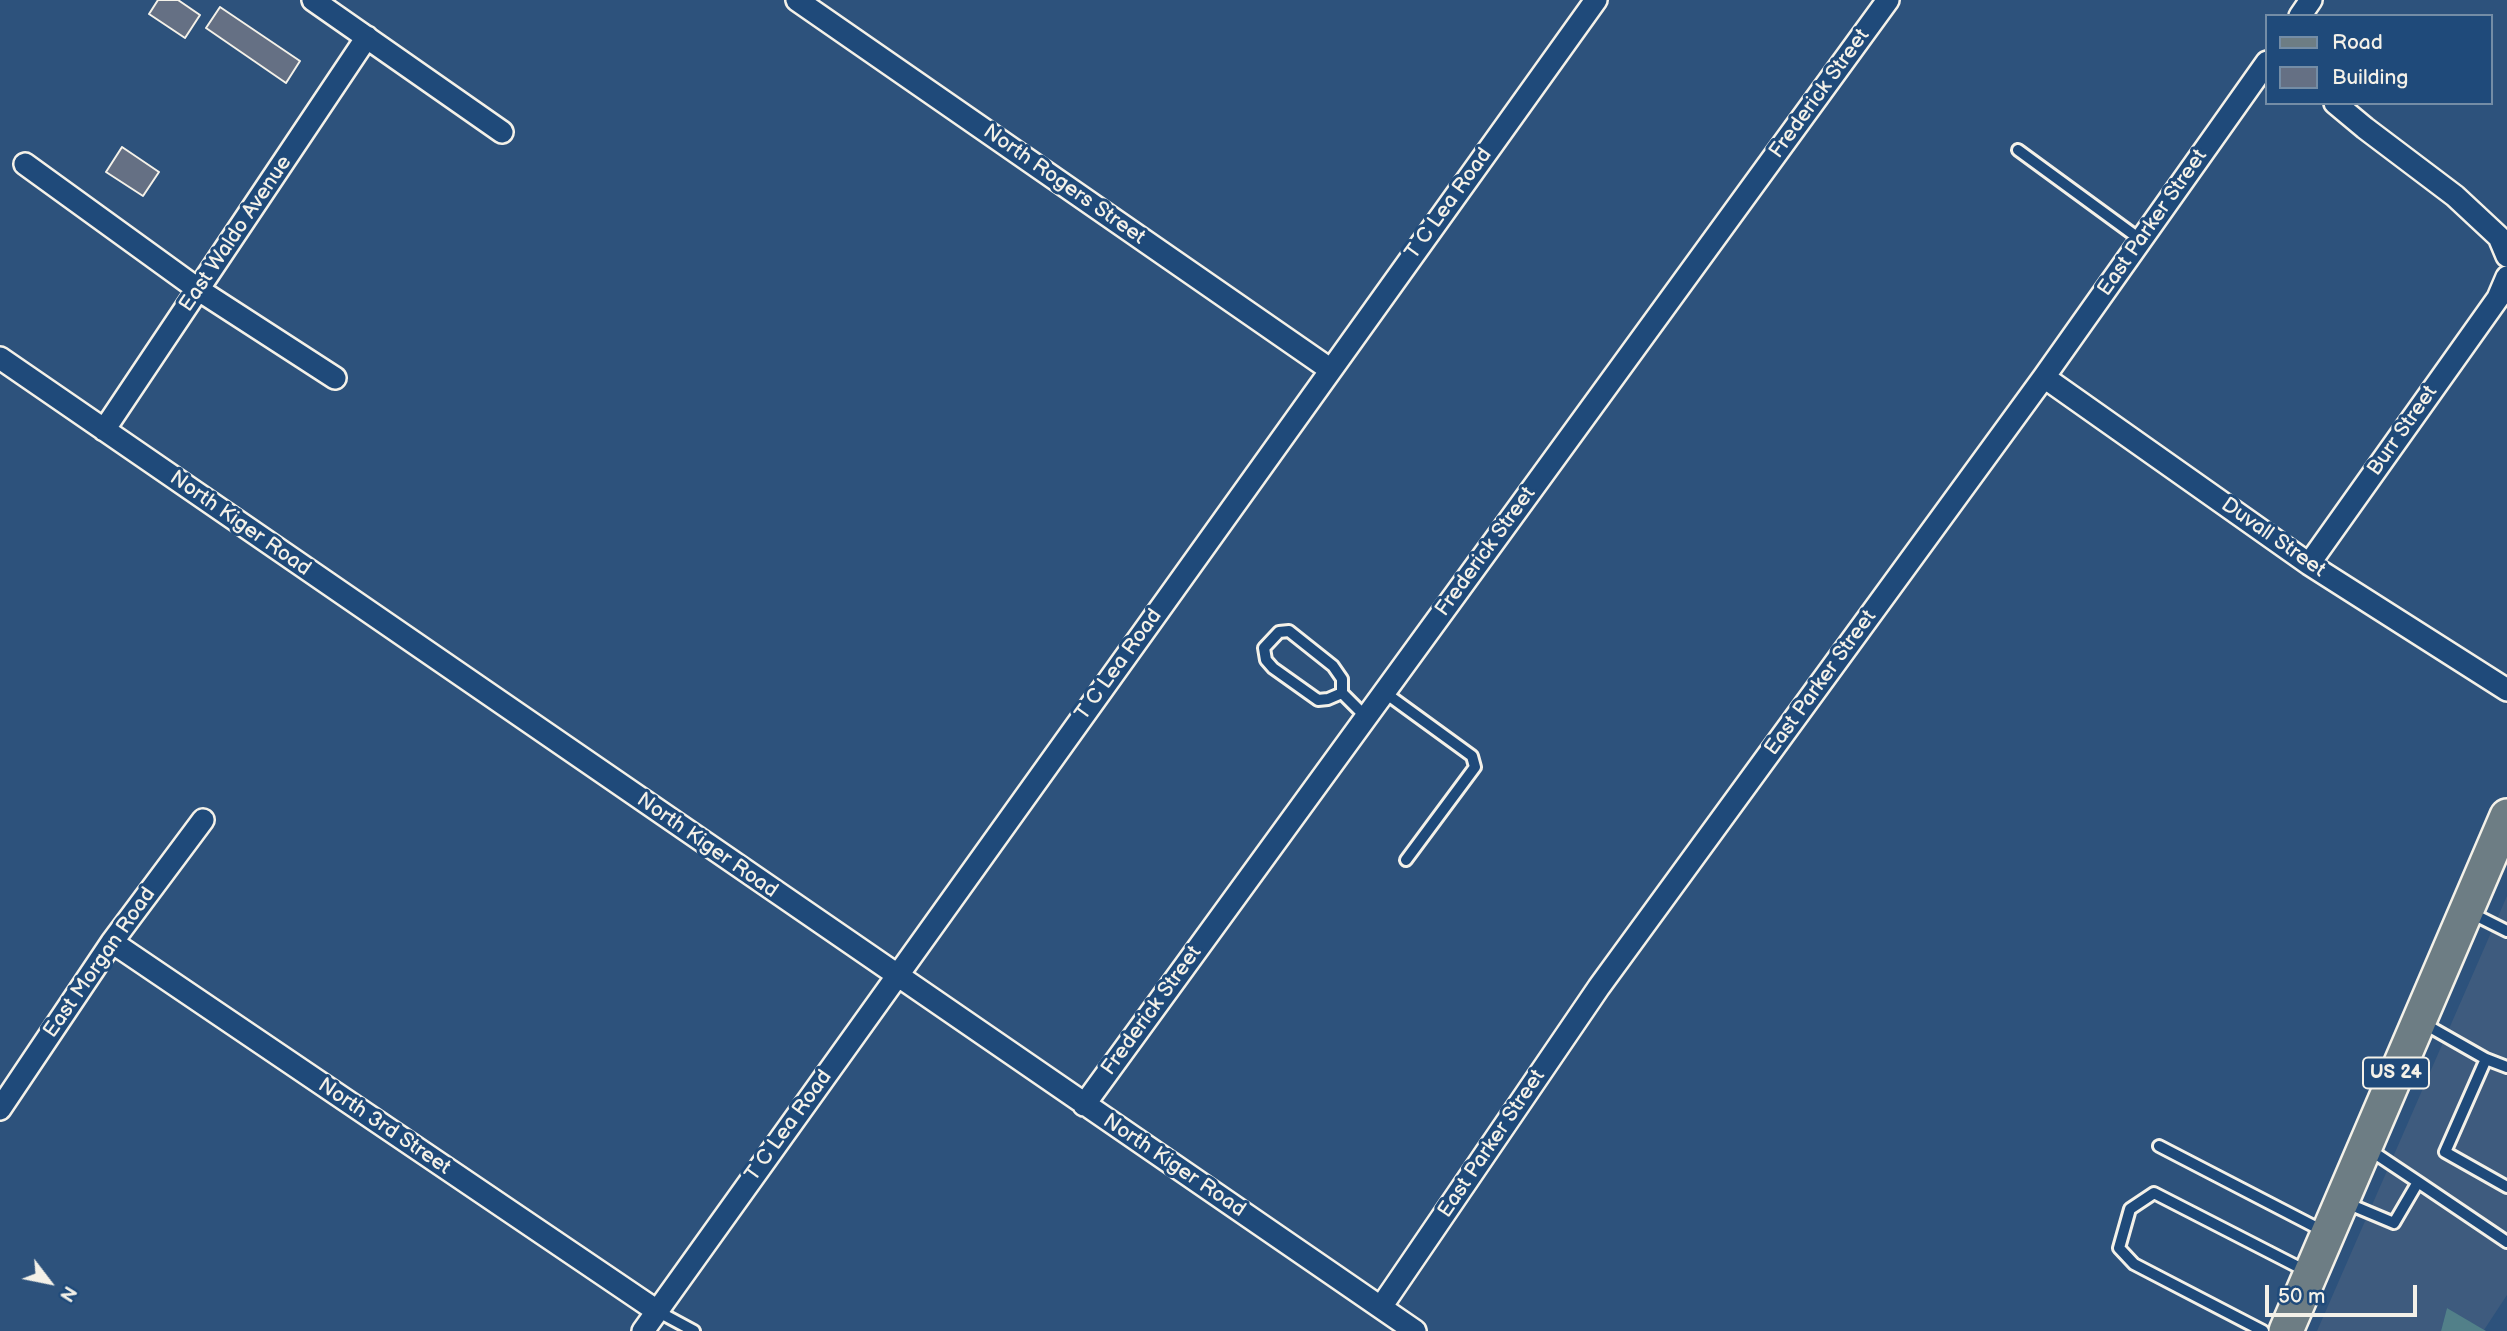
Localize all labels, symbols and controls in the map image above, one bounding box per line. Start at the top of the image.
legend [2266,14,2493,105]
street label: Frederick Street [1765,24,1875,164]
text: Road [2332,30,2383,55]
text: Building [2332,65,2408,90]
street label: North Rogers Street [978,120,1150,250]
street label: T C Lea Road [1400,144,1498,264]
street label: East Parker Street [2093,145,2213,301]
street label: East Waldo Avenue [174,151,298,317]
street label: Burr Street [2363,381,2443,481]
street label: North Kiger Road [165,466,315,582]
street label: Frederick Street [1431,482,1541,622]
street label: Duvall Street [2216,493,2330,583]
street label: T C Lea Road [1070,605,1168,725]
street label: East Parker Street [1760,605,1882,761]
street label: North Kiger Road [632,788,782,904]
street label: East Morgan Road [39,883,161,1043]
street label: Frederick Street [1097,941,1207,1081]
road number: US 24 [2363,1058,2429,1088]
street label: East Parker Street [1433,1065,1551,1223]
street label: T C Lea Road [740,1066,838,1186]
street label: North 3rd Street [313,1073,455,1181]
street label: North Kiger Road [1098,1109,1250,1223]
north arrow [14,1247,84,1317]
scale bar [2269,1272,2421,1316]
text: N [54,1281,81,1306]
text: 50 m [2278,1284,2325,1309]

